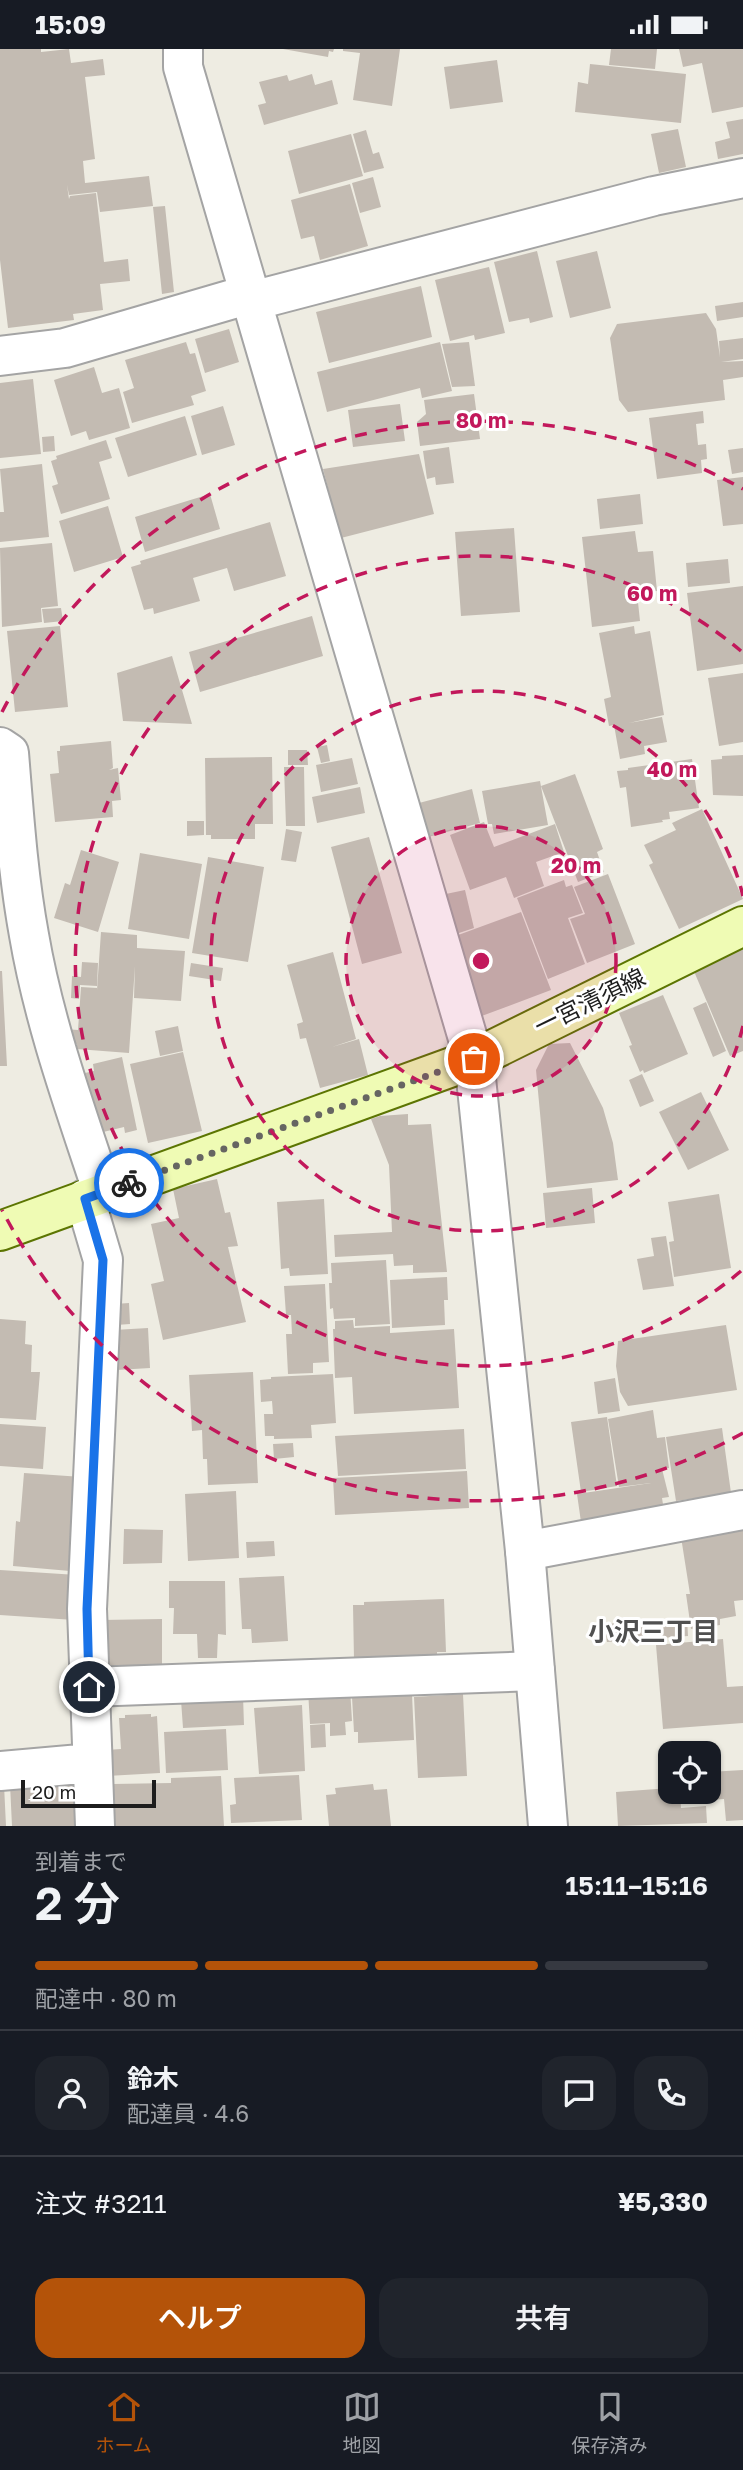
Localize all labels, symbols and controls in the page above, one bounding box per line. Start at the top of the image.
text: 15:09 [35,9,106,40]
text: 80 m [456,407,506,433]
text: 60 m [627,580,677,606]
text: 40 m [647,756,697,782]
text: 20 m [551,852,601,878]
centre of rings [469,949,493,973]
street label: 一宮清須線 [529,961,650,1040]
pin [444,1029,504,1089]
icon: bag [455,1040,493,1078]
courier [94,1148,164,1218]
icon: bike [110,1164,148,1202]
district label: 小沢三丁目 [588,1616,718,1647]
pin [59,1657,119,1717]
icon: home [70,1668,108,1706]
map controls [658,1741,721,1804]
button: locate [658,1741,721,1804]
scale bar [21,1777,156,1809]
text: 20 m [32,1780,76,1803]
text: 到着まで [35,1847,127,1875]
text: 15:11–15:16 [565,1870,708,1901]
text: 2 分 [35,1875,120,1930]
text: 配達中 · 80 m [35,1984,177,2012]
button: person [35,2056,109,2130]
button: chat [542,2056,616,2130]
button: phone [634,2056,708,2130]
text: 鈴木 [127,2063,179,2094]
text: 配達員 · 4.6 [127,2099,249,2127]
text: ¥5,330 [618,2186,708,2217]
text: 注文 #3211 [35,2188,167,2219]
button: ヘルプ [35,2278,365,2358]
button: 共有 [379,2278,708,2358]
tab: ホーム [95,2388,152,2457]
tab: 地図 [343,2388,381,2457]
tab: 保存済み [572,2388,648,2457]

